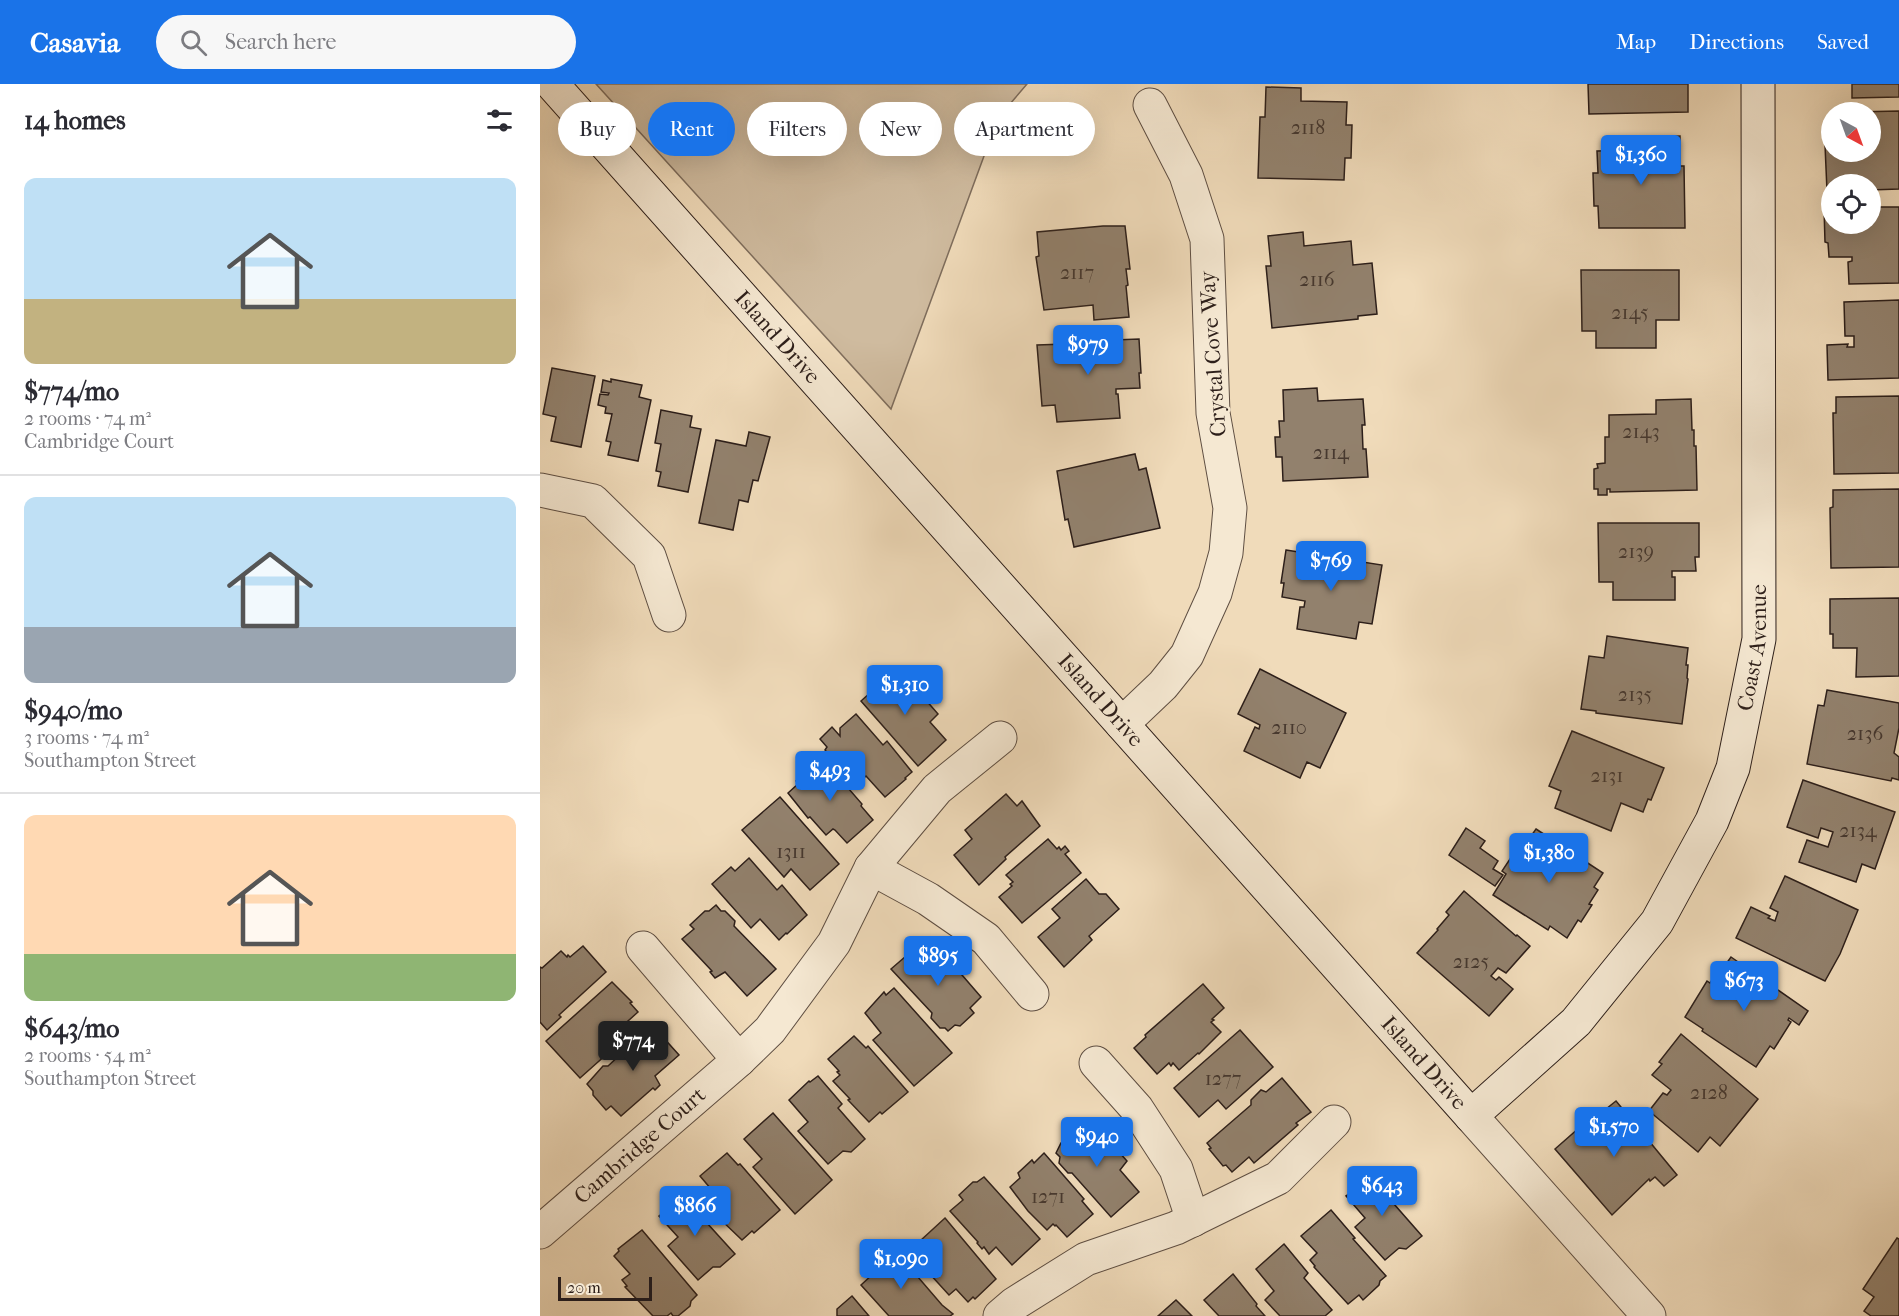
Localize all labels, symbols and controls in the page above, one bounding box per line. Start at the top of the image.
search box [156,15,576,69]
text: Casavia [30,26,120,59]
icon: search [177,26,210,59]
text: Search here [225,29,336,55]
text: Map [1616,30,1656,54]
text: Directions [1689,30,1784,54]
text: Saved [1817,30,1869,54]
chip: Buy [558,102,636,156]
chip: Rent [648,102,735,156]
chip: Filters [747,102,847,156]
chip: New [859,102,942,156]
chip: Apartment [954,102,1095,156]
north arrow [1821,102,1881,162]
map controls [1821,102,1881,234]
icon: filters [483,104,516,137]
text: 14 homes [24,105,126,136]
house number: 2118 [1291,116,1325,139]
pin: $1,360 [1592,135,1690,186]
text: $1,360 [1615,143,1667,166]
button: locate [1821,174,1881,234]
icon: home [216,217,324,325]
house number: 2117 [1060,261,1094,284]
house number: 2116 [1299,268,1335,291]
street label: Crystal Cove Way [1194,269,1232,438]
street label: Island Drive [729,285,826,389]
house number: 2145 [1611,301,1649,324]
pin: $979 [1052,325,1124,376]
text: $979 [1067,333,1109,356]
text: $774/mo [24,376,119,407]
text: 2 rooms · 74 m² [24,407,151,430]
house number: 2143 [1622,420,1660,443]
text: Cambridge Court [24,430,174,453]
house number: 2114 [1313,441,1350,464]
icon: home [216,536,324,644]
house number: 2139 [1618,540,1654,563]
pin: $769 [1295,541,1367,592]
text: $769 [1310,549,1352,572]
street label: Coast Avenue [1732,584,1772,713]
street label: Island Drive [1052,648,1149,752]
pin: $1,310 [856,665,954,716]
text: $1,310 [881,673,929,696]
house number: 2135 [1618,683,1652,706]
text: $940/mo [24,695,122,726]
house number: 2110 [1271,716,1307,739]
house number: 2136 [1847,722,1883,745]
text: 3 rooms · 74 m² [24,726,149,749]
text: Southampton Street [24,749,196,772]
pin: $493 [794,751,866,802]
text: $493 [809,759,851,782]
house number: 2131 [1591,764,1623,787]
house number: 2134 [1839,819,1878,842]
pin: $1,380 [1500,833,1598,884]
house number: 1311 [776,840,806,863]
text: $1,380 [1523,841,1575,864]
icon: home [216,854,324,962]
pin: $895 [902,936,974,987]
text: $895 [918,944,958,967]
house number: 2125 [1453,950,1489,973]
pin: $673 [1708,961,1780,1012]
text: $673 [1724,969,1764,992]
street label: Island Drive [1376,1011,1472,1115]
text: $643/mo [24,1013,119,1044]
pin: $774 [597,1021,669,1072]
text: $774 [612,1029,654,1052]
text: 2 rooms · 54 m² [24,1044,151,1067]
text: Southampton Street [24,1067,196,1090]
house number: 1277 [1205,1067,1242,1090]
house number: 2128 [1690,1081,1728,1104]
street label: Cambridge Court [569,1082,711,1210]
pin: $1,570 [1565,1107,1663,1158]
text: $1,570 [1589,1115,1639,1138]
pin: $940 [1061,1117,1133,1168]
text: $940 [1075,1125,1119,1148]
pin: $643 [1346,1166,1418,1217]
text: $643 [1361,1174,1403,1197]
house number: 1271 [1031,1185,1065,1208]
pin: $866 [659,1186,731,1237]
text: $866 [674,1194,716,1217]
pin: $1,090 [852,1239,950,1290]
text: $1,090 [874,1247,928,1270]
scale bar [558,1274,652,1302]
text: 20 m [567,1278,601,1297]

